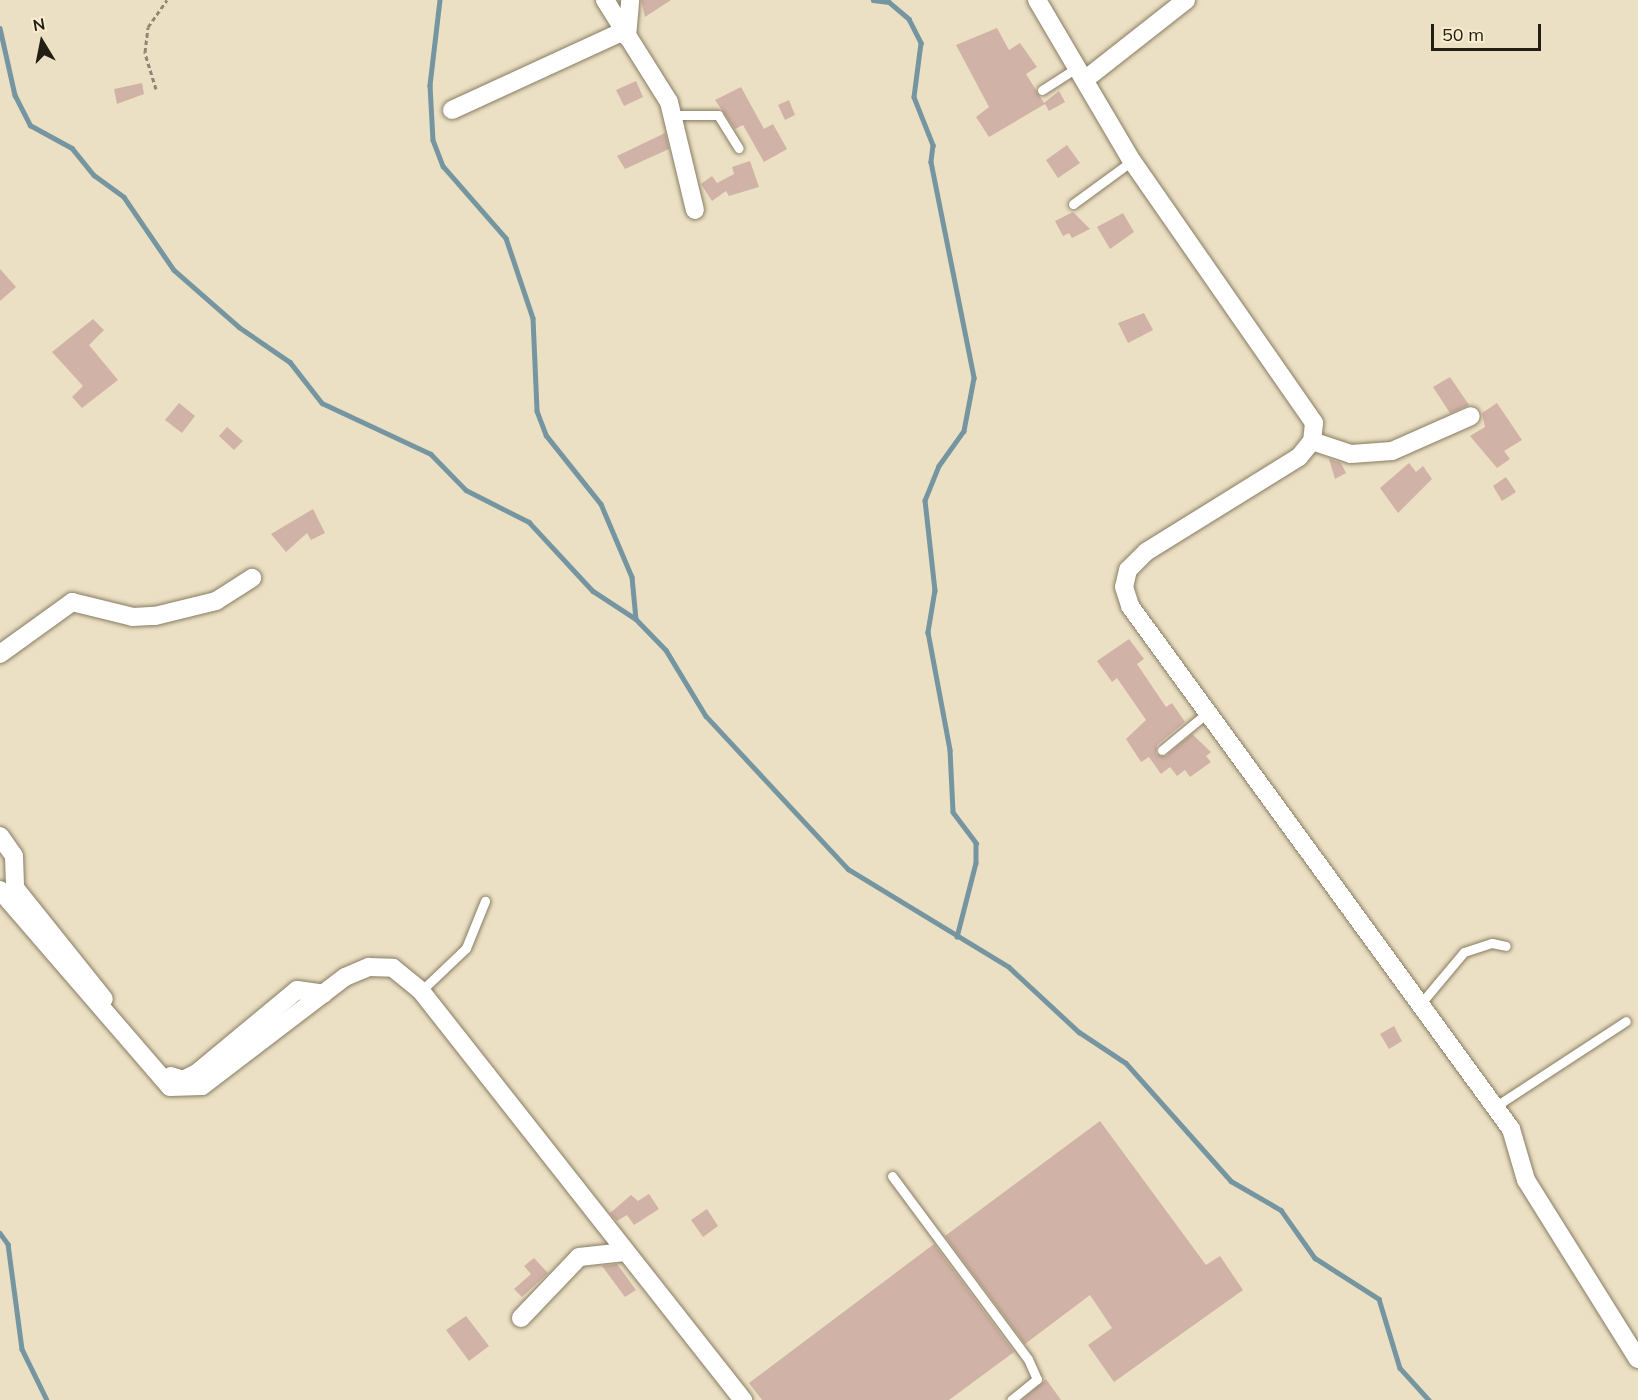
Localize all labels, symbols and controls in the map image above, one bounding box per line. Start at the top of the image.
north arrow [12,12,72,72]
scale bar [1434,12,1544,50]
text: N [31,13,47,35]
text: 50 m [1442,23,1484,46]

